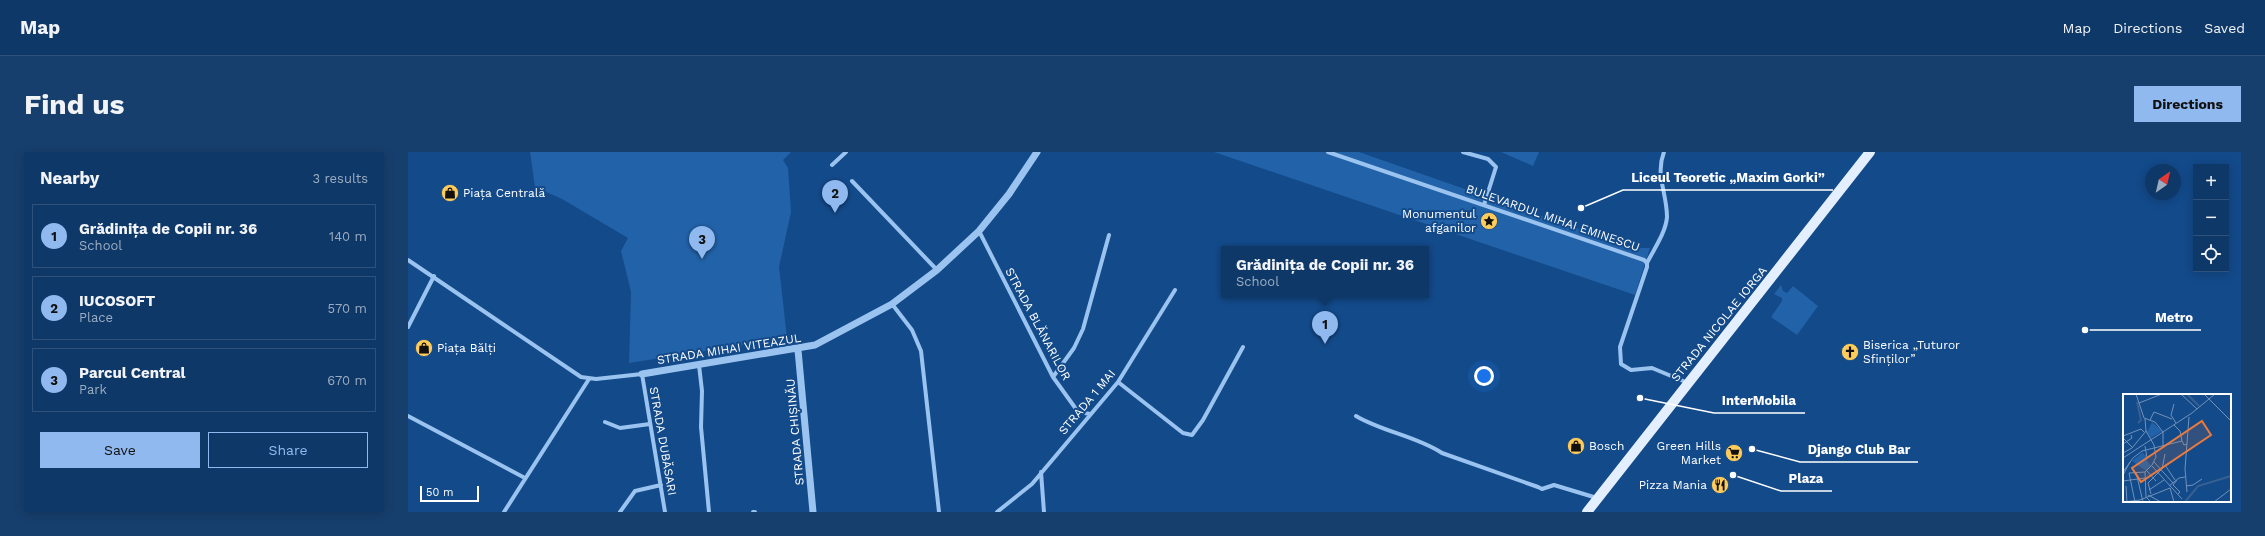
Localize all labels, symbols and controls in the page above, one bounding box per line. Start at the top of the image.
text: Map [20,16,60,39]
text: Map [2063,20,2091,36]
text: Directions [2113,20,2182,36]
text: Saved [2204,20,2245,36]
button: Directions [2134,86,2241,122]
text: Find us [24,88,124,121]
north arrow [2145,164,2181,200]
map controls [2193,164,2229,272]
button: + [2193,164,2229,200]
callout: Liceul Teoretic „Maxim Gorki” [1623,165,1833,190]
text: Nearby [40,168,99,188]
text: Liceul Teoretic „Maxim Gorki” [1631,170,1825,185]
text: 3 results [313,171,368,186]
pin: 2 [822,180,848,213]
street label: BULEVARDUL MIHAI EMINESCU [1464,182,1642,254]
shop icon: Piața Centrală [440,183,460,203]
place label: Piața Centrală [463,186,545,200]
button: − [2193,200,2229,236]
place label: Monumentul afganilor [1402,207,1476,235]
place icon: Monumentul afganilor [1479,211,1499,231]
text: Grădinița de Copii nr. 36 [79,220,257,238]
pin: 3 [689,226,715,259]
text: 1 [51,229,57,244]
text: 140 m [329,229,367,244]
button: locate [2193,236,2229,272]
text: School [79,238,122,253]
popup [1221,246,1429,298]
text: Grădinița de Copii nr. 36 [1236,256,1414,274]
street label: STRADA NICOLAE IORGA [1668,264,1770,384]
street label: STRADA BLĂNARILOR [1002,265,1074,383]
text: School [1236,274,1279,289]
text: IUCOSOFT [79,292,155,310]
text: 2 [50,301,58,316]
text: 570 m [327,301,367,316]
callout: Metro [2147,305,2201,330]
text: Place [79,310,113,325]
text: Metro [2155,310,2193,325]
pin: 1 [1312,311,1338,344]
street label: STRADA MIHAI VITEAZUL [656,331,802,367]
shop icon: Piața Bălți [414,338,434,358]
place label: Biserica „Tuturor Sfinților” [1863,338,1960,366]
place label: Piața Bălți [437,341,496,355]
church icon: Biserica „Tuturor Sfinților” [1840,342,1860,362]
text: Parcul Central [79,364,186,382]
your location [1474,366,1494,386]
street label: STRADA 1 MAI [1056,367,1118,437]
text: 3 [50,373,58,388]
text: 670 m [327,373,367,388]
street label: STRADA CHIȘINĂU [783,378,807,486]
text: Park [79,382,107,397]
street label: STRADA DUBĂSARI [647,386,679,496]
callout: InterMobila [1714,388,1805,413]
text: InterMobila [1722,393,1797,408]
inset map [2123,394,2231,502]
button: Save [40,432,200,468]
button: Share [208,432,368,468]
shop icon: Bosch [1566,436,1586,456]
callout: Django Club Bar [1800,437,1918,462]
place label: Bosch [1589,439,1625,453]
place label: Green Hills Market [1657,439,1721,467]
text: Django Club Bar [1808,442,1911,457]
supermarket icon: Green Hills Market [1724,443,1744,463]
callout: Plaza [1781,466,1832,491]
text: Plaza [1789,471,1824,486]
restaurant icon: Pizza Mania [1710,475,1730,495]
place label: Pizza Mania [1639,478,1707,492]
scale bar [420,484,479,503]
text: 50 m [426,486,453,499]

